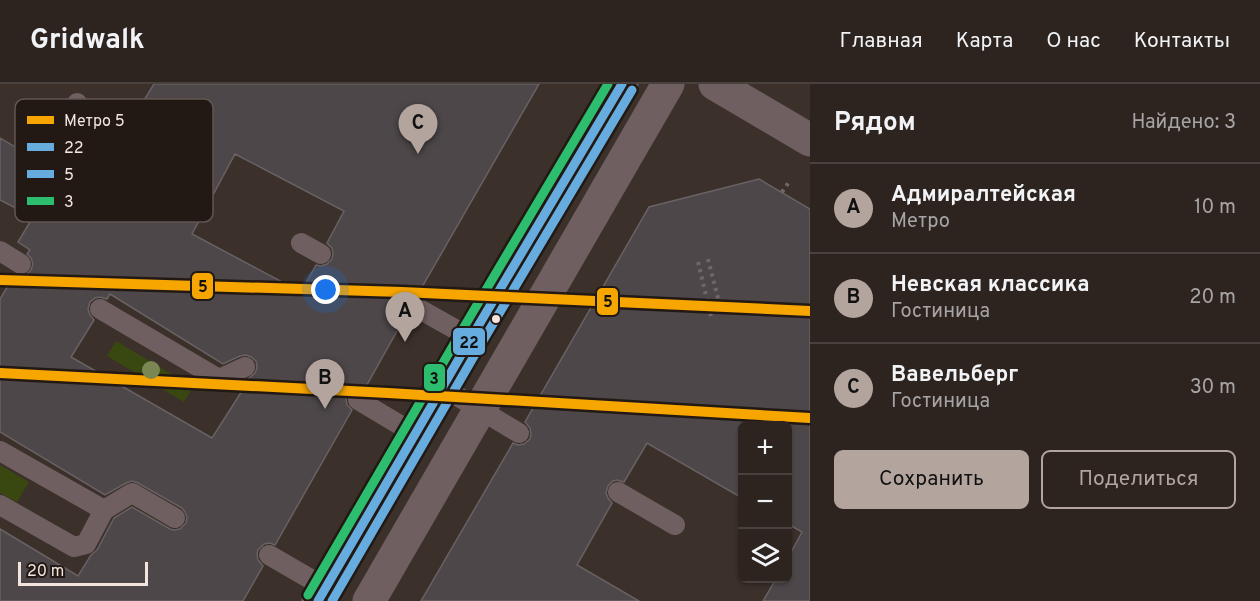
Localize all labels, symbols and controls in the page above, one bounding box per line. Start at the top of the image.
text: Gridwalk [30,23,145,59]
text: Главная [839,28,923,55]
text: Карта [956,28,1013,55]
text: О нас [1046,28,1101,55]
text: Контакты [1134,28,1230,55]
legend [15,99,213,222]
pin: C [398,104,438,154]
text: Рядом [834,107,916,140]
text: Найдено: 3 [1132,110,1236,136]
text: Метро 5 [64,112,125,132]
text: 22 [64,139,84,159]
text: 5 [64,166,74,186]
text: Адмиралтейская [891,182,1076,209]
text: 3 [64,193,74,213]
text: A [846,195,861,221]
text: 10 m [1194,195,1236,221]
text: Метро [891,209,950,235]
line badge: 5 [191,272,214,300]
text: Невская классика [891,272,1090,299]
your location [311,275,340,304]
text: 5 [198,278,208,298]
text: B [847,285,860,311]
text: 20 m [1189,285,1236,311]
line badge: 5 [596,287,619,316]
pin: A [386,292,424,342]
text: 5 [603,293,613,313]
text: Гостиница [891,299,990,325]
unlabelled marker [490,313,502,325]
line badge: 22 [452,327,486,356]
text: 22 [459,334,479,354]
pin: B [306,360,344,409]
text: Вавельберг [891,362,1018,389]
line badge: 3 [423,363,446,392]
text: 3 [429,370,439,390]
text: C [847,375,860,401]
text: 30 m [1190,375,1236,401]
text: Гостиница [891,389,990,415]
map controls [738,421,792,583]
button: + [738,421,792,475]
button: Сохранить [834,450,1029,509]
button: Поделиться [1041,450,1236,509]
button: − [738,475,792,529]
button: layers [738,529,792,583]
scale bar [18,559,148,586]
text: 20 m [27,562,64,582]

